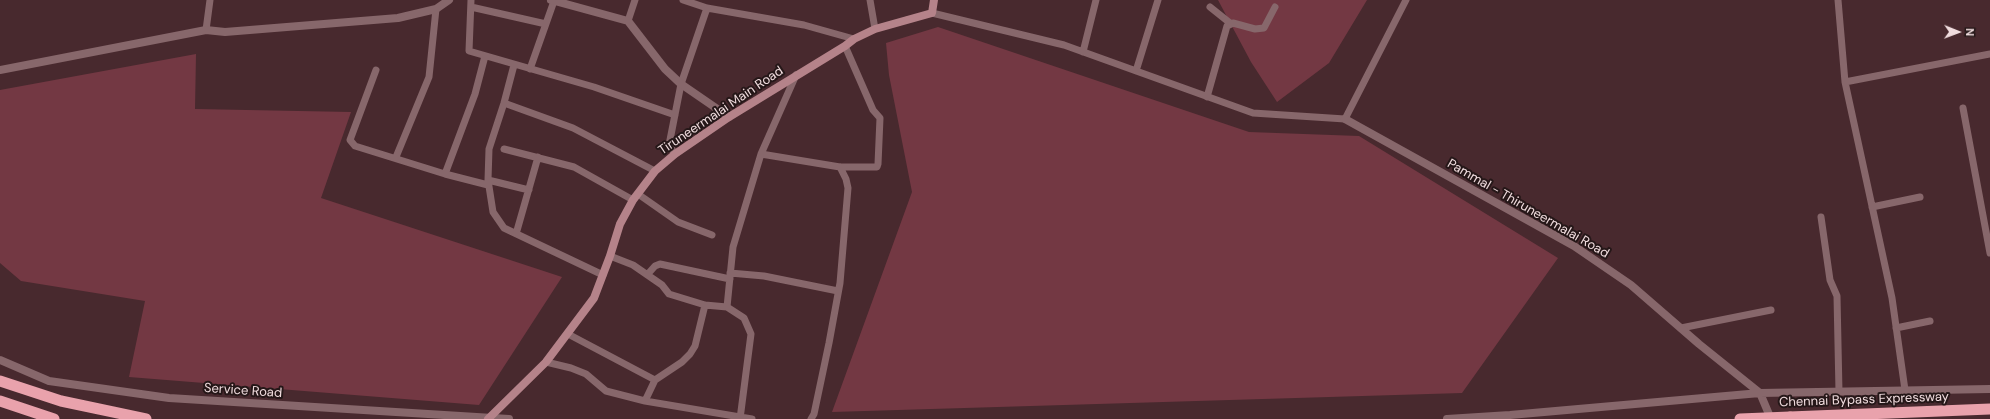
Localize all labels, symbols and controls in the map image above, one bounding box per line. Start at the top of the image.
north arrow [1938,12,1978,52]
text: N [1963,28,1977,36]
street label: Tiruneermalai Main Road [656,63,786,159]
street label: Pammal - Thiruneermalai Road [1444,156,1612,262]
street label: Service Road [203,380,283,402]
street label: Chennai Bypass Expressway [1779,389,1949,411]

